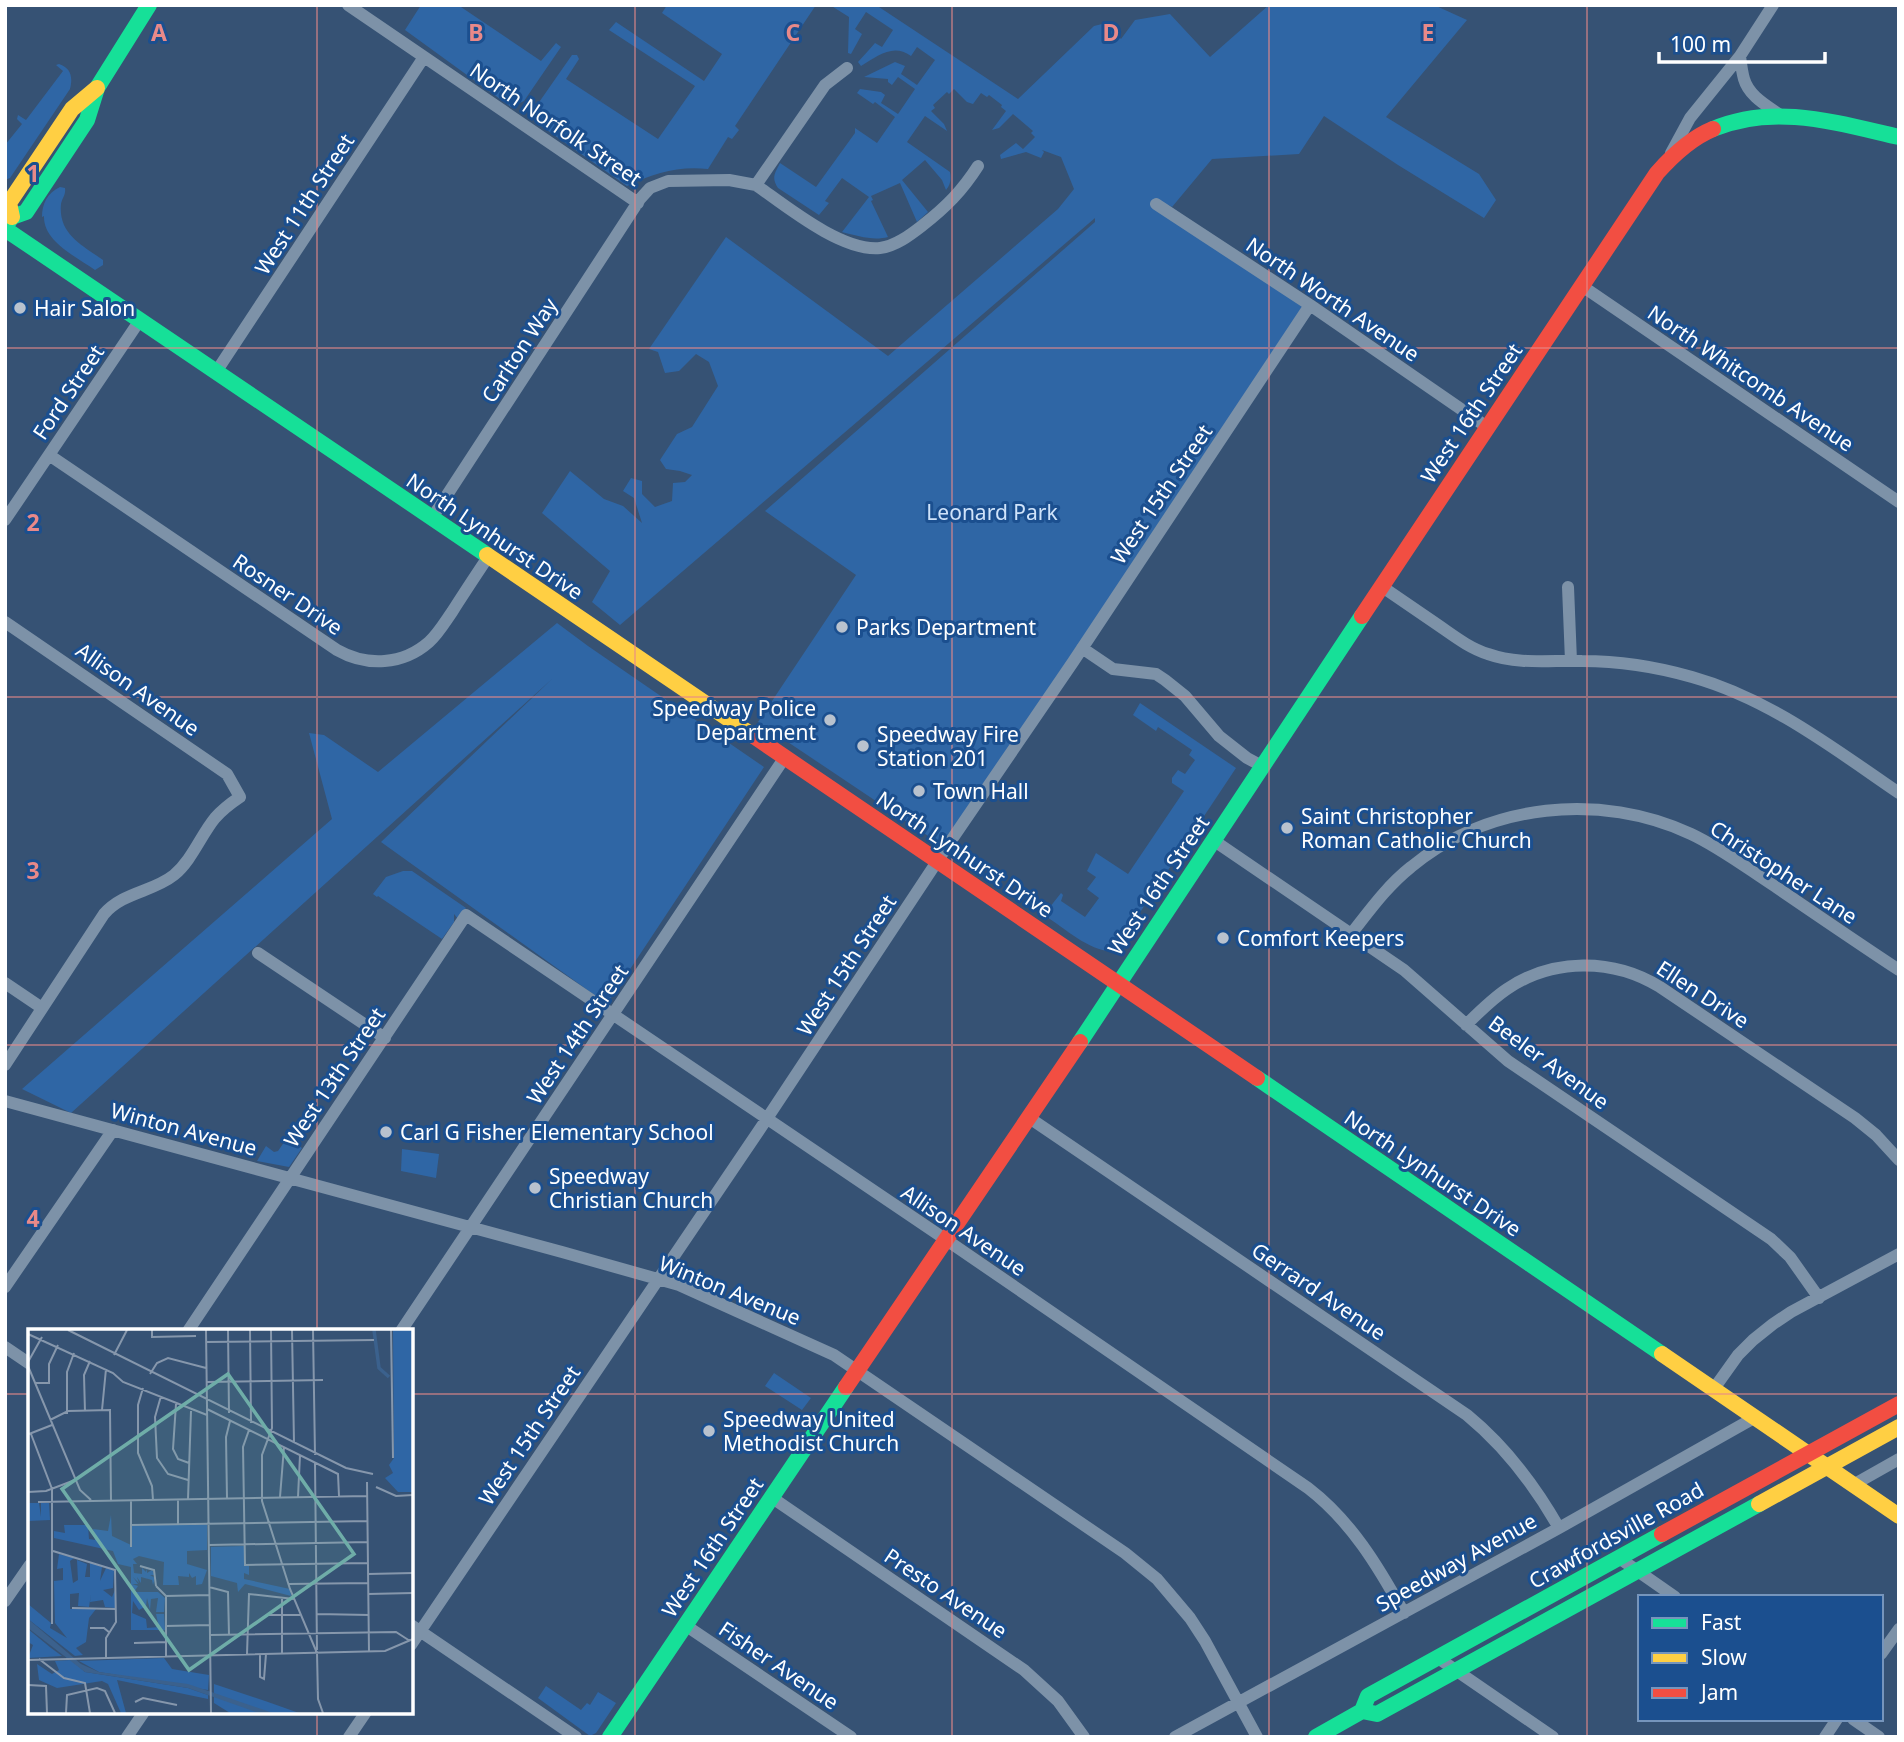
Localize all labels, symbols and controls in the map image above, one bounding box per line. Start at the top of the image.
text: A [151,16,167,48]
text: B [468,16,484,48]
text: C [786,16,801,48]
text: D [1103,16,1119,48]
text: E [1422,16,1434,48]
scale bar [1659,21,1825,65]
text: 100 m [1670,30,1731,58]
street label: North Norfolk Street [465,56,648,192]
street label: West 11th Street [248,128,360,280]
text: 1 [26,157,40,189]
street label: North Worth Avenue [1241,230,1425,368]
street label: Carlton Way [475,292,563,408]
place label: Hair Salon [34,294,135,322]
street label: North Whitcomb Avenue [1642,298,1860,458]
marker: Hair Salon [12,300,28,316]
street label: West 16th Street [1414,337,1528,488]
street label: Ford Street [26,339,110,445]
street label: West 15th Street [1104,418,1218,569]
street label: North Lynhurst Drive [401,466,589,606]
park label: Leonard Park [926,498,1058,526]
text: 2 [26,506,40,538]
street label: Rosner Drive [228,547,348,641]
place label: Parks Department [856,613,1036,641]
marker: Parks Department [834,619,850,635]
street label: Allison Avenue [71,636,205,742]
place label: Speedway Police Department [652,694,816,746]
marker: Speedway Police Department [822,712,838,728]
place label: Speedway Fire Station 201 [877,720,1019,772]
marker: Speedway Fire Station 201 [855,738,871,754]
place label: Town Hall [933,777,1029,805]
marker: Town Hall [911,783,927,799]
street label: North Lynhurst Drive [871,784,1059,924]
place label: Saint Christopher Roman Catholic Church [1301,802,1532,854]
street label: West 16th Street [1101,809,1215,960]
street label: Christopher Lane [1705,814,1863,930]
marker: Saint Christopher Roman Catholic Church [1279,820,1295,836]
text: 3 [26,854,40,886]
street label: West 15th Street [790,889,902,1041]
place label: Comfort Keepers [1237,924,1404,952]
marker: Comfort Keepers [1215,930,1231,946]
street label: Ellen Drive [1651,954,1755,1034]
street label: West 14th Street [520,958,634,1109]
street label: West 13th Street [277,1001,391,1152]
street label: Beeler Avenue [1483,1009,1615,1115]
street label: Winton Avenue [108,1096,260,1162]
street label: North Lynhurst Drive [1339,1103,1527,1243]
place label: Carl G Fisher Elementary School [400,1118,714,1146]
marker: Carl G Fisher Elementary School [378,1124,394,1140]
place label: Speedway Christian Church [549,1162,713,1214]
street label: Allison Avenue [896,1178,1032,1282]
marker: Speedway Christian Church [527,1180,543,1196]
text: 4 [26,1202,40,1234]
street label: Gerrard Avenue [1246,1236,1392,1346]
street label: Winton Avenue [655,1249,805,1331]
inset map [28,1329,413,1714]
street label: West 15th Street [472,1359,586,1510]
place label: Speedway United Methodist Church [723,1405,899,1457]
marker: Speedway United Methodist Church [701,1423,717,1439]
street label: West 16th Street [655,1471,769,1622]
street label: Crawfordsville Road [1524,1475,1708,1595]
street label: Speedway Avenue [1371,1506,1541,1618]
street label: Presto Avenue [879,1542,1013,1644]
legend [1638,1595,1883,1721]
text: Fast [1701,1608,1742,1636]
street label: Fisher Avenue [714,1615,844,1715]
text: Slow [1701,1643,1747,1671]
text: Jam [1699,1678,1738,1706]

